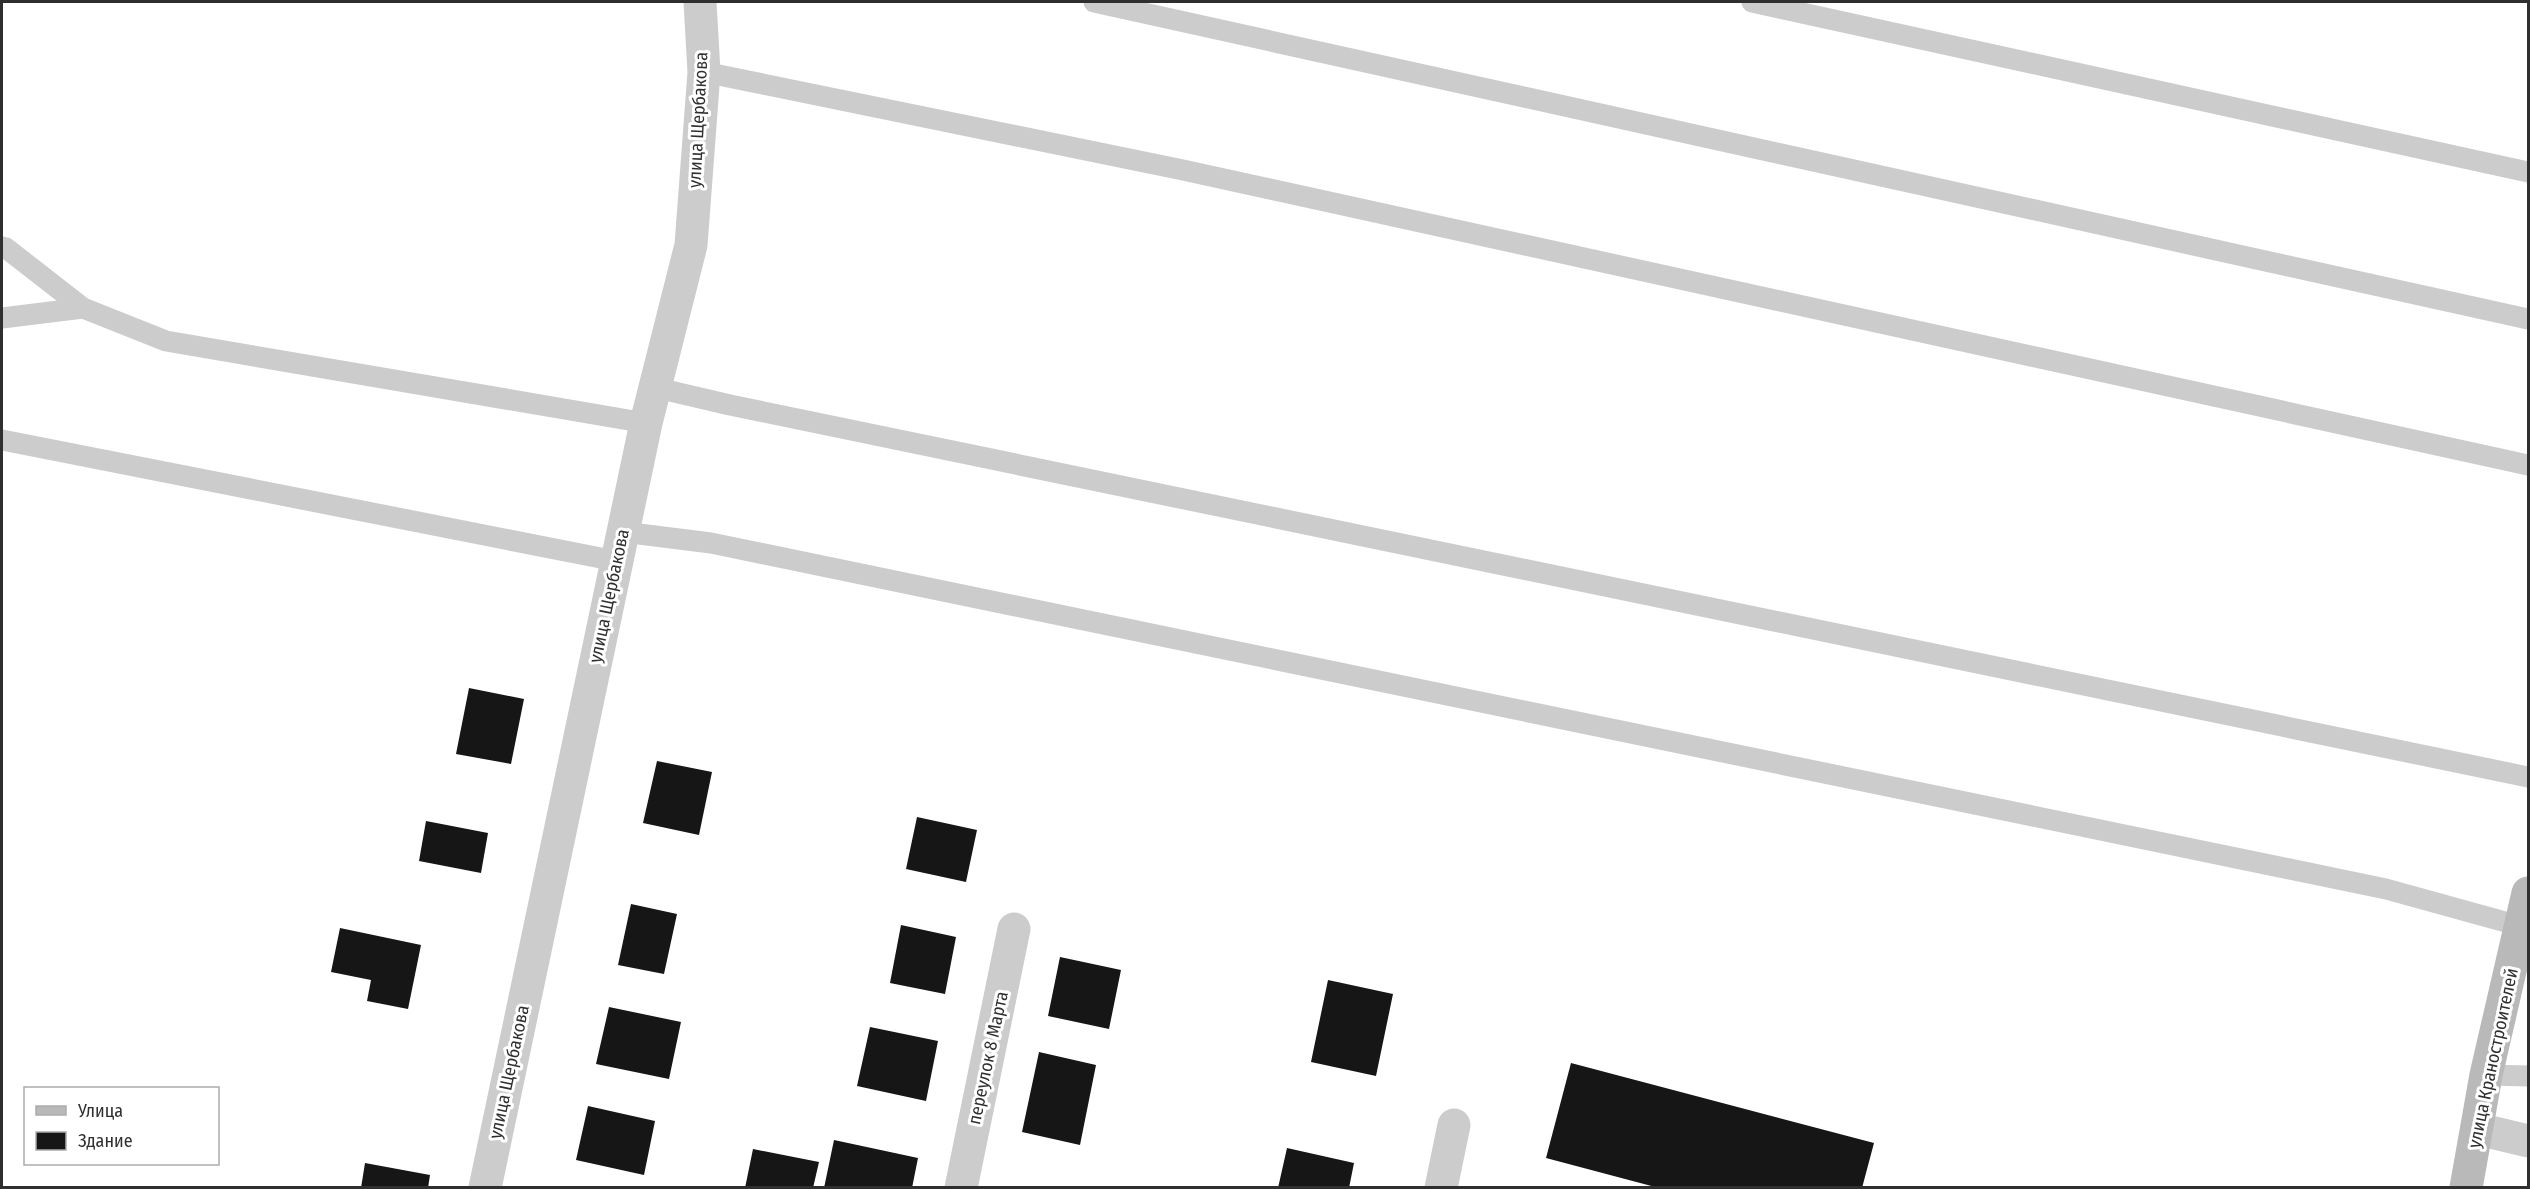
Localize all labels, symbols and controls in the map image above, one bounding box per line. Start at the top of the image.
street label: улица Щербакова [683,51,713,189]
street label: улица Щербакова [584,527,634,665]
street label: улица Краностроителей [2463,966,2523,1150]
street label: переулок 8 Марта [963,989,1013,1127]
street label: улица Щербакова [484,1003,534,1141]
legend [24,1087,219,1165]
text: Улица [77,1100,123,1122]
text: Здание [78,1130,133,1152]

